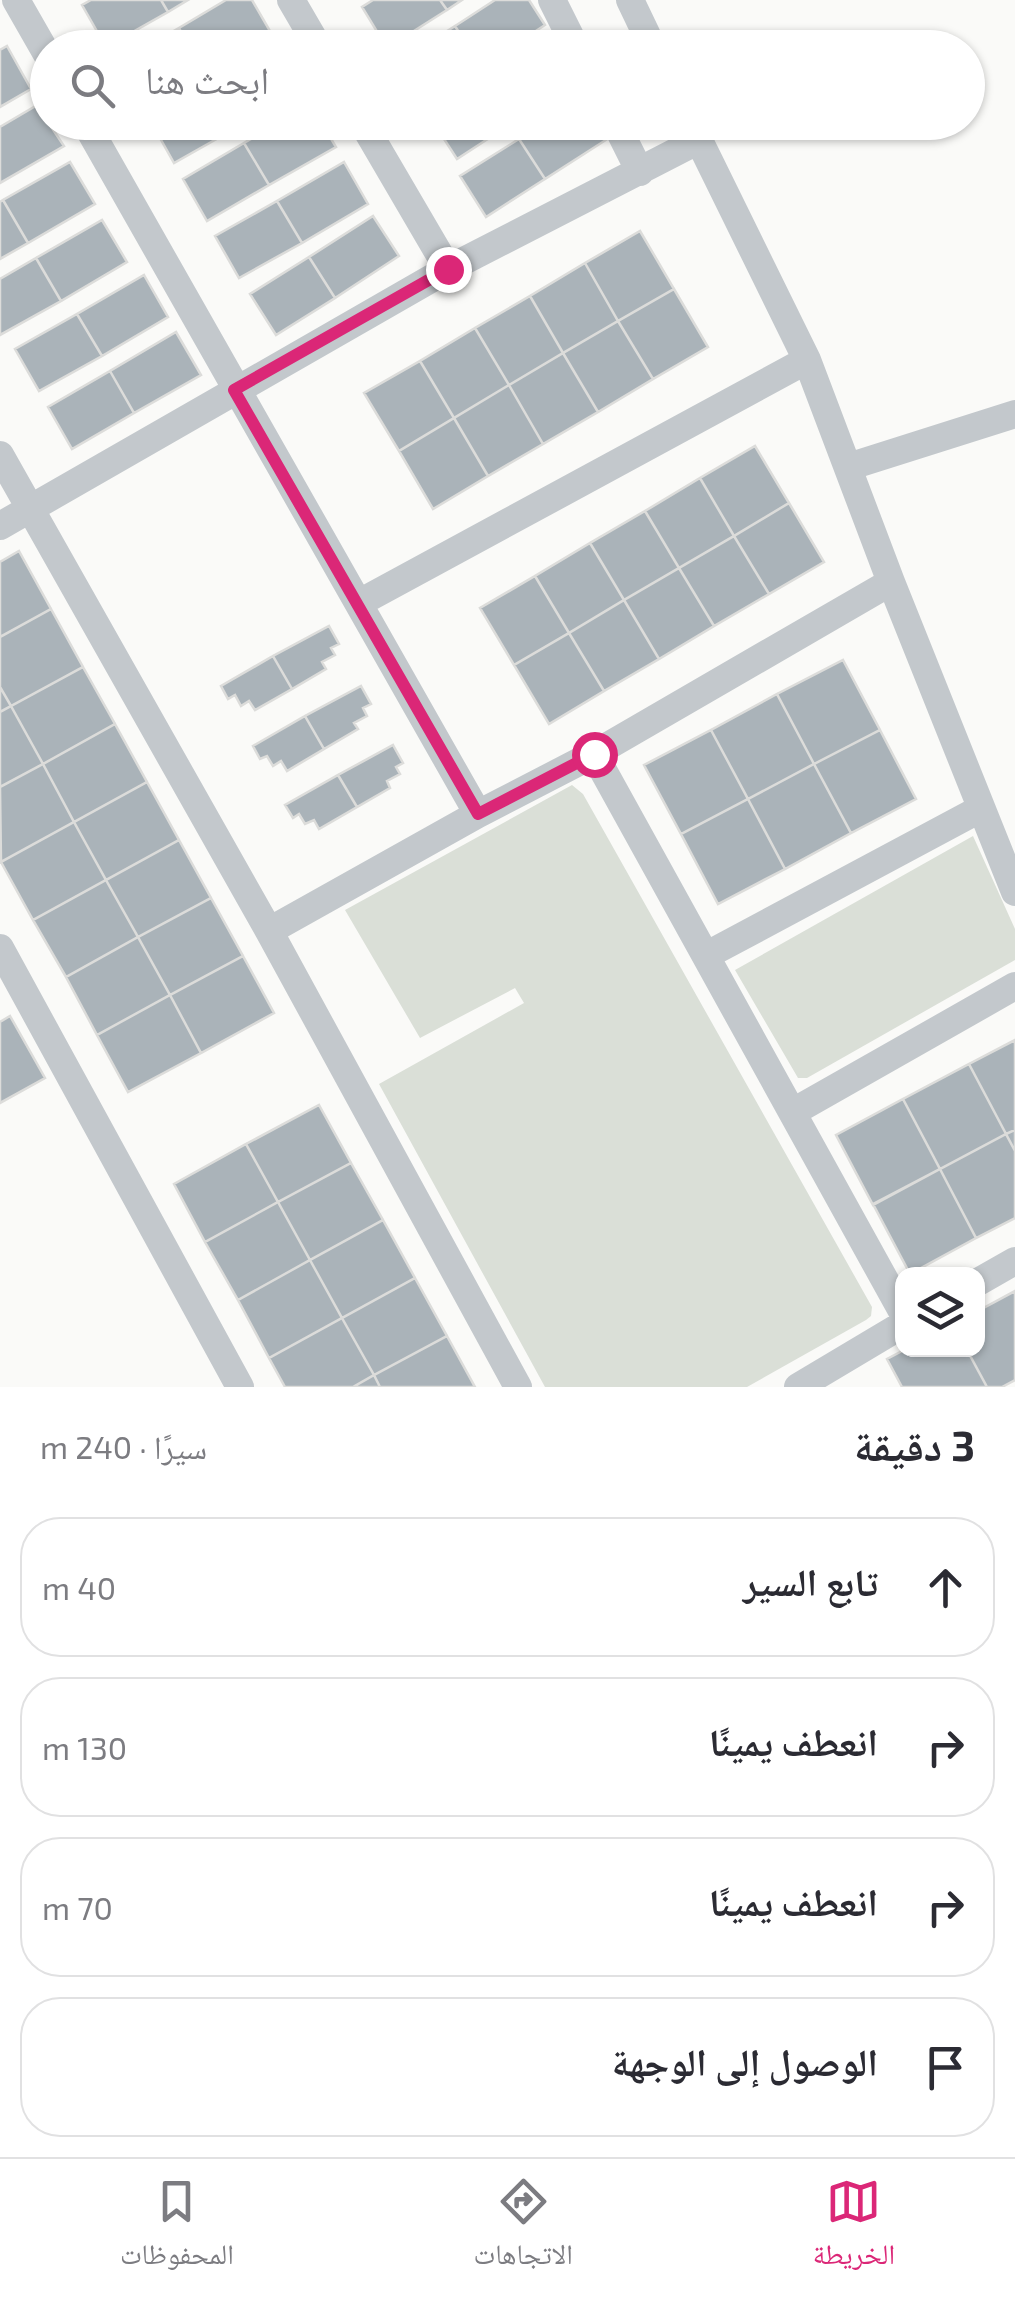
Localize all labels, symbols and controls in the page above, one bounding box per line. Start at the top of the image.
search box [30,30,985,140]
text: ابحث هنا [145,56,269,102]
icon: search [65,58,120,113]
route end [426,247,472,293]
route start [572,732,618,778]
map controls [895,1267,985,1357]
button: layers [895,1267,985,1357]
text: 3 دقيقة [854,1419,975,1469]
text: سيرًا · 240 m [40,1427,207,1465]
text: تابع السير [743,1558,878,1604]
icon: ahead [918,1560,973,1615]
text: 40 m [42,1568,116,1606]
text: انعطف يمينًا [709,1718,878,1764]
icon: right [918,1720,973,1775]
text: 130 m [42,1728,127,1766]
text: انعطف يمينًا [709,1878,878,1924]
icon: right [918,1880,973,1935]
text: 70 m [42,1888,113,1926]
text: الوصول إلى الوجهة [612,2038,878,2084]
icon: arrive [918,2040,973,2095]
tab: المحفوظات [120,2174,234,2282]
tab: الاتجاهات [474,2174,573,2282]
tab: الخريطة [813,2174,895,2282]

